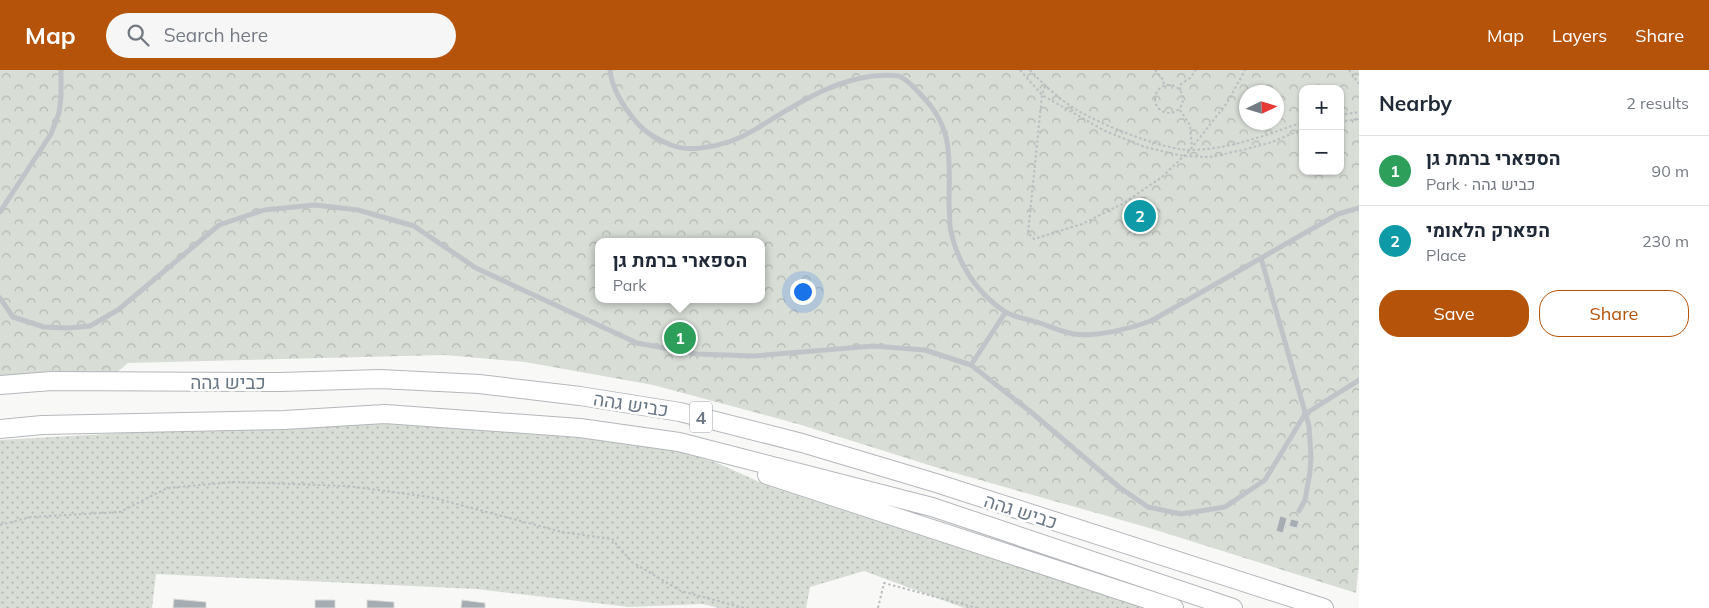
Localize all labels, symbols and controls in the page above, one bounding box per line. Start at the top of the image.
search box [106,13,456,58]
text: Map [25,20,76,50]
icon: search [124,21,152,49]
text: Search here [164,23,268,47]
text: Map [1487,24,1524,47]
text: Layers [1552,24,1607,47]
text: Share [1635,24,1684,47]
north arrow [1239,85,1284,130]
map controls [1299,85,1344,175]
button: + [1299,85,1344,130]
text: Nearby [1379,90,1452,116]
text: 2 results [1626,93,1689,113]
button: − [1299,130,1344,175]
text: הספארי ברמת גן [1426,146,1561,170]
text: 1 [1390,161,1400,181]
text: 90 m [1652,161,1689,181]
text: Park · כביש גהה [1426,174,1535,194]
pin: 2 [1124,197,1156,235]
text: הפארק הלאומי [1426,218,1550,242]
text: 2 [1390,231,1400,251]
text: 230 m [1642,231,1689,251]
popup [595,238,765,303]
text: Place [1426,245,1466,265]
text: הספארי ברמת גן [613,248,747,272]
text: Park [613,275,646,295]
your location [790,279,816,305]
button: Save [1379,290,1529,337]
button: Share [1539,290,1689,337]
pin: 1 [664,319,696,357]
street label: כביש גהה [190,370,266,394]
street label: כביש גהה [592,386,670,422]
road number: 4 [690,402,712,432]
street label: כביש גהה [981,488,1061,534]

